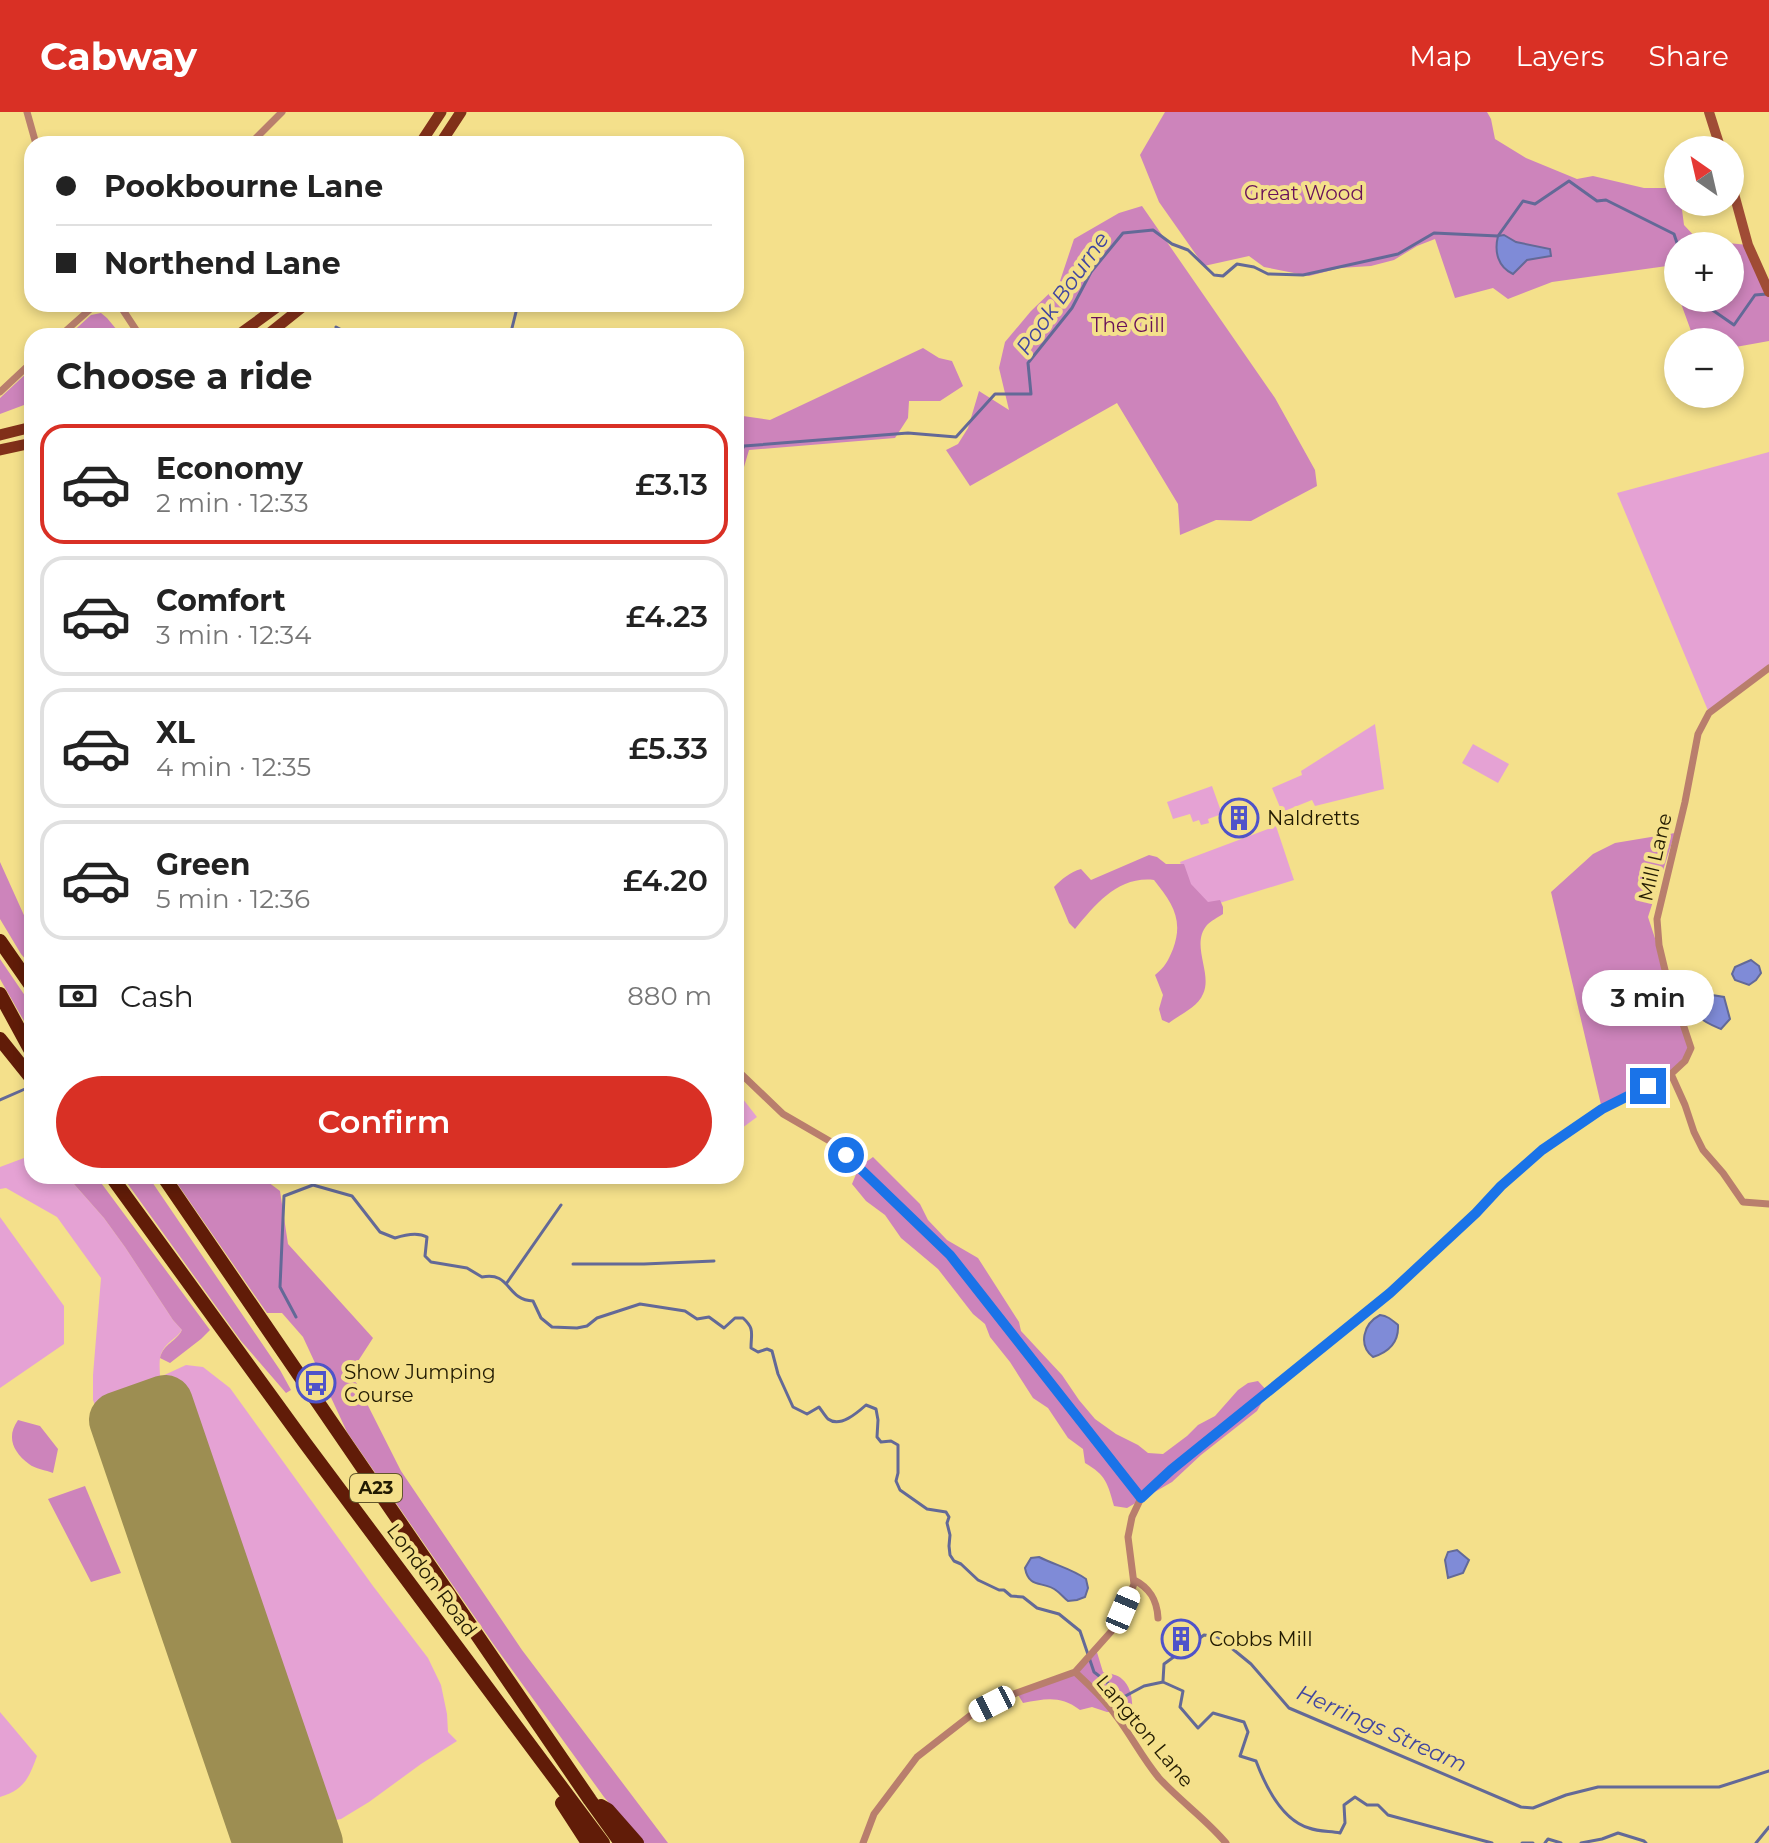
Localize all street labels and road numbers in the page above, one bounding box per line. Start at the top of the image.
street label: Mill Lane [1633,811,1677,903]
road number: A23 [350,1474,402,1502]
street label: London Road [382,1519,482,1641]
street label: Langton Lane [1091,1670,1199,1792]

